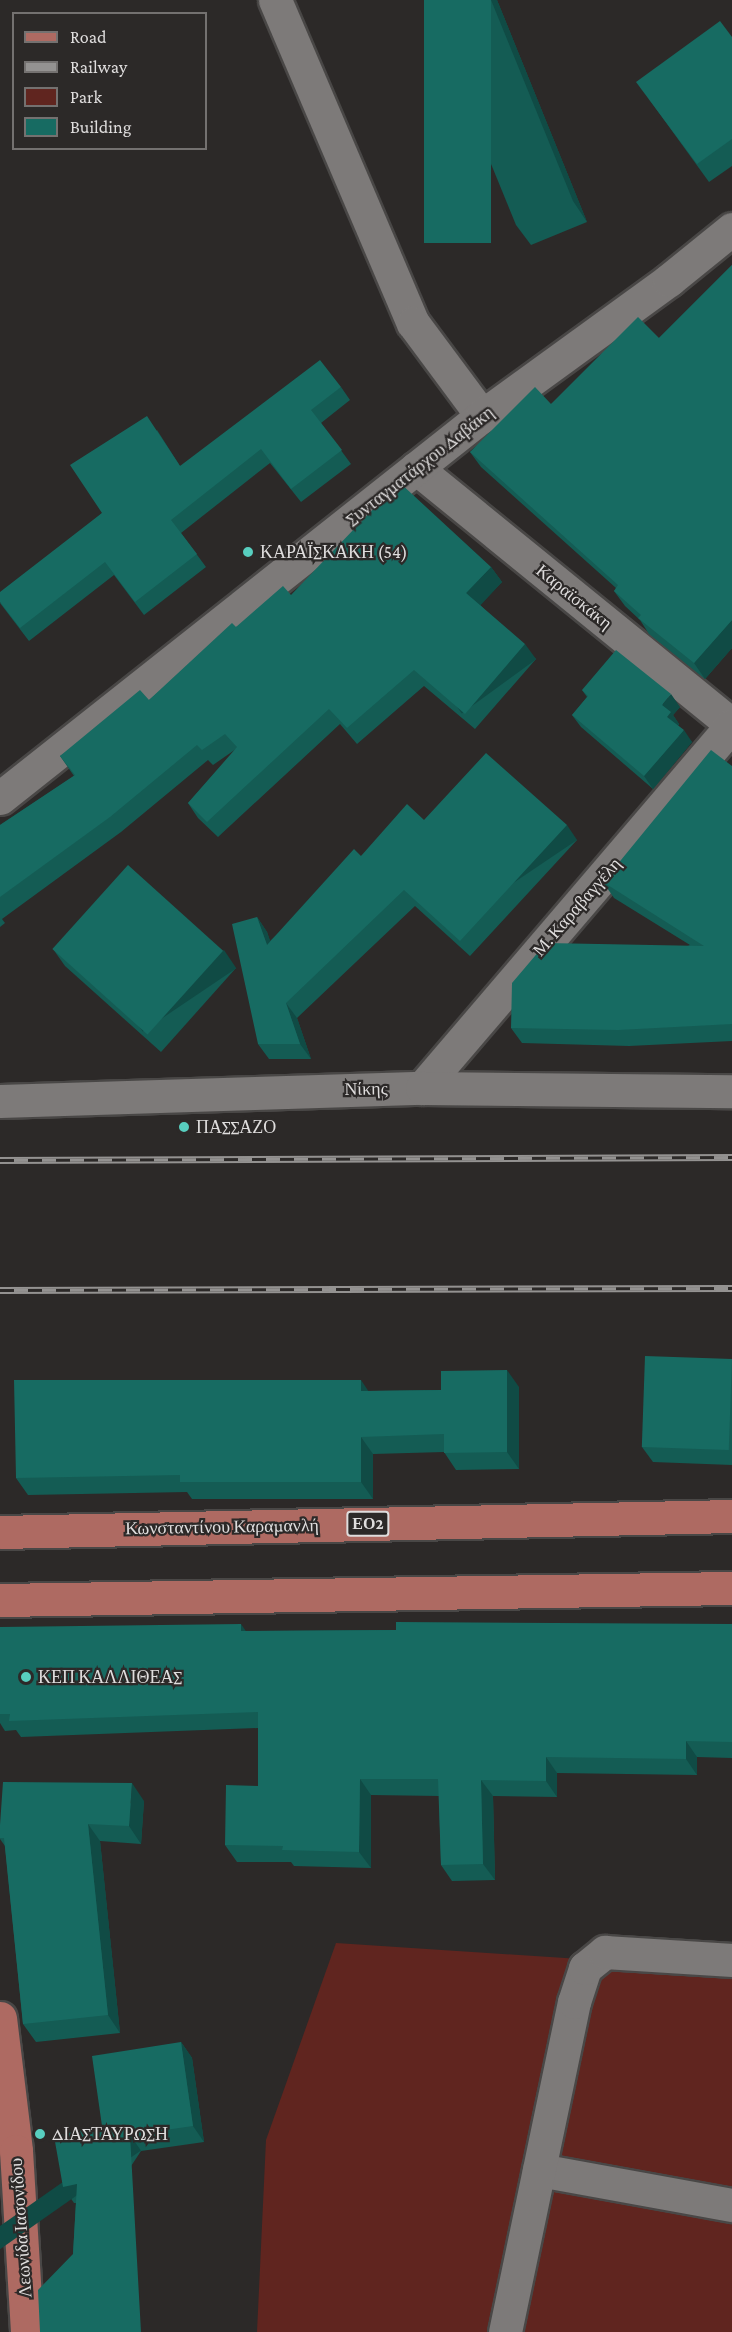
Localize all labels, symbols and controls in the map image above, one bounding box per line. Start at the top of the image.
legend [12,12,207,150]
text: Road [70,27,107,47]
text: Railway [70,57,127,77]
text: Park [70,87,102,107]
text: Building [70,117,131,137]
street label: Συνταγματάρχου Δαβάκη [342,402,498,530]
place label: ΚΑΡΑΪΣΚΑΚΗ (54) [260,541,408,563]
marker: ΚΑΡΑΪΣΚΑΚΗ (54) [241,545,255,559]
street label: Καραϊσκάκη [532,560,616,634]
street label: Μ. Καραβαγγέλη [528,853,626,961]
street label: Νίκης [344,1078,388,1100]
place label: ΠΑΣΣΑΖΟ [196,1116,276,1138]
marker: ΠΑΣΣΑΖΟ [177,1120,191,1134]
road number: ΕΟ2 [346,1511,391,1537]
street label: Κωνσταντίνου Καραμανλή [125,1515,319,1539]
place label: ΚΕΠ ΚΑΛΛΙΘΕΑΣ [38,1666,182,1688]
marker: ΚΕΠ ΚΑΛΛΙΘΕΑΣ [19,1670,33,1684]
place label: ΔΙΑΣΤΑΥΡΩΣΗ [52,2123,168,2145]
marker: ΔΙΑΣΤΑΥΡΩΣΗ [33,2127,47,2141]
street label: Λεωνίδα Ιασονίδου [5,2157,37,2299]

